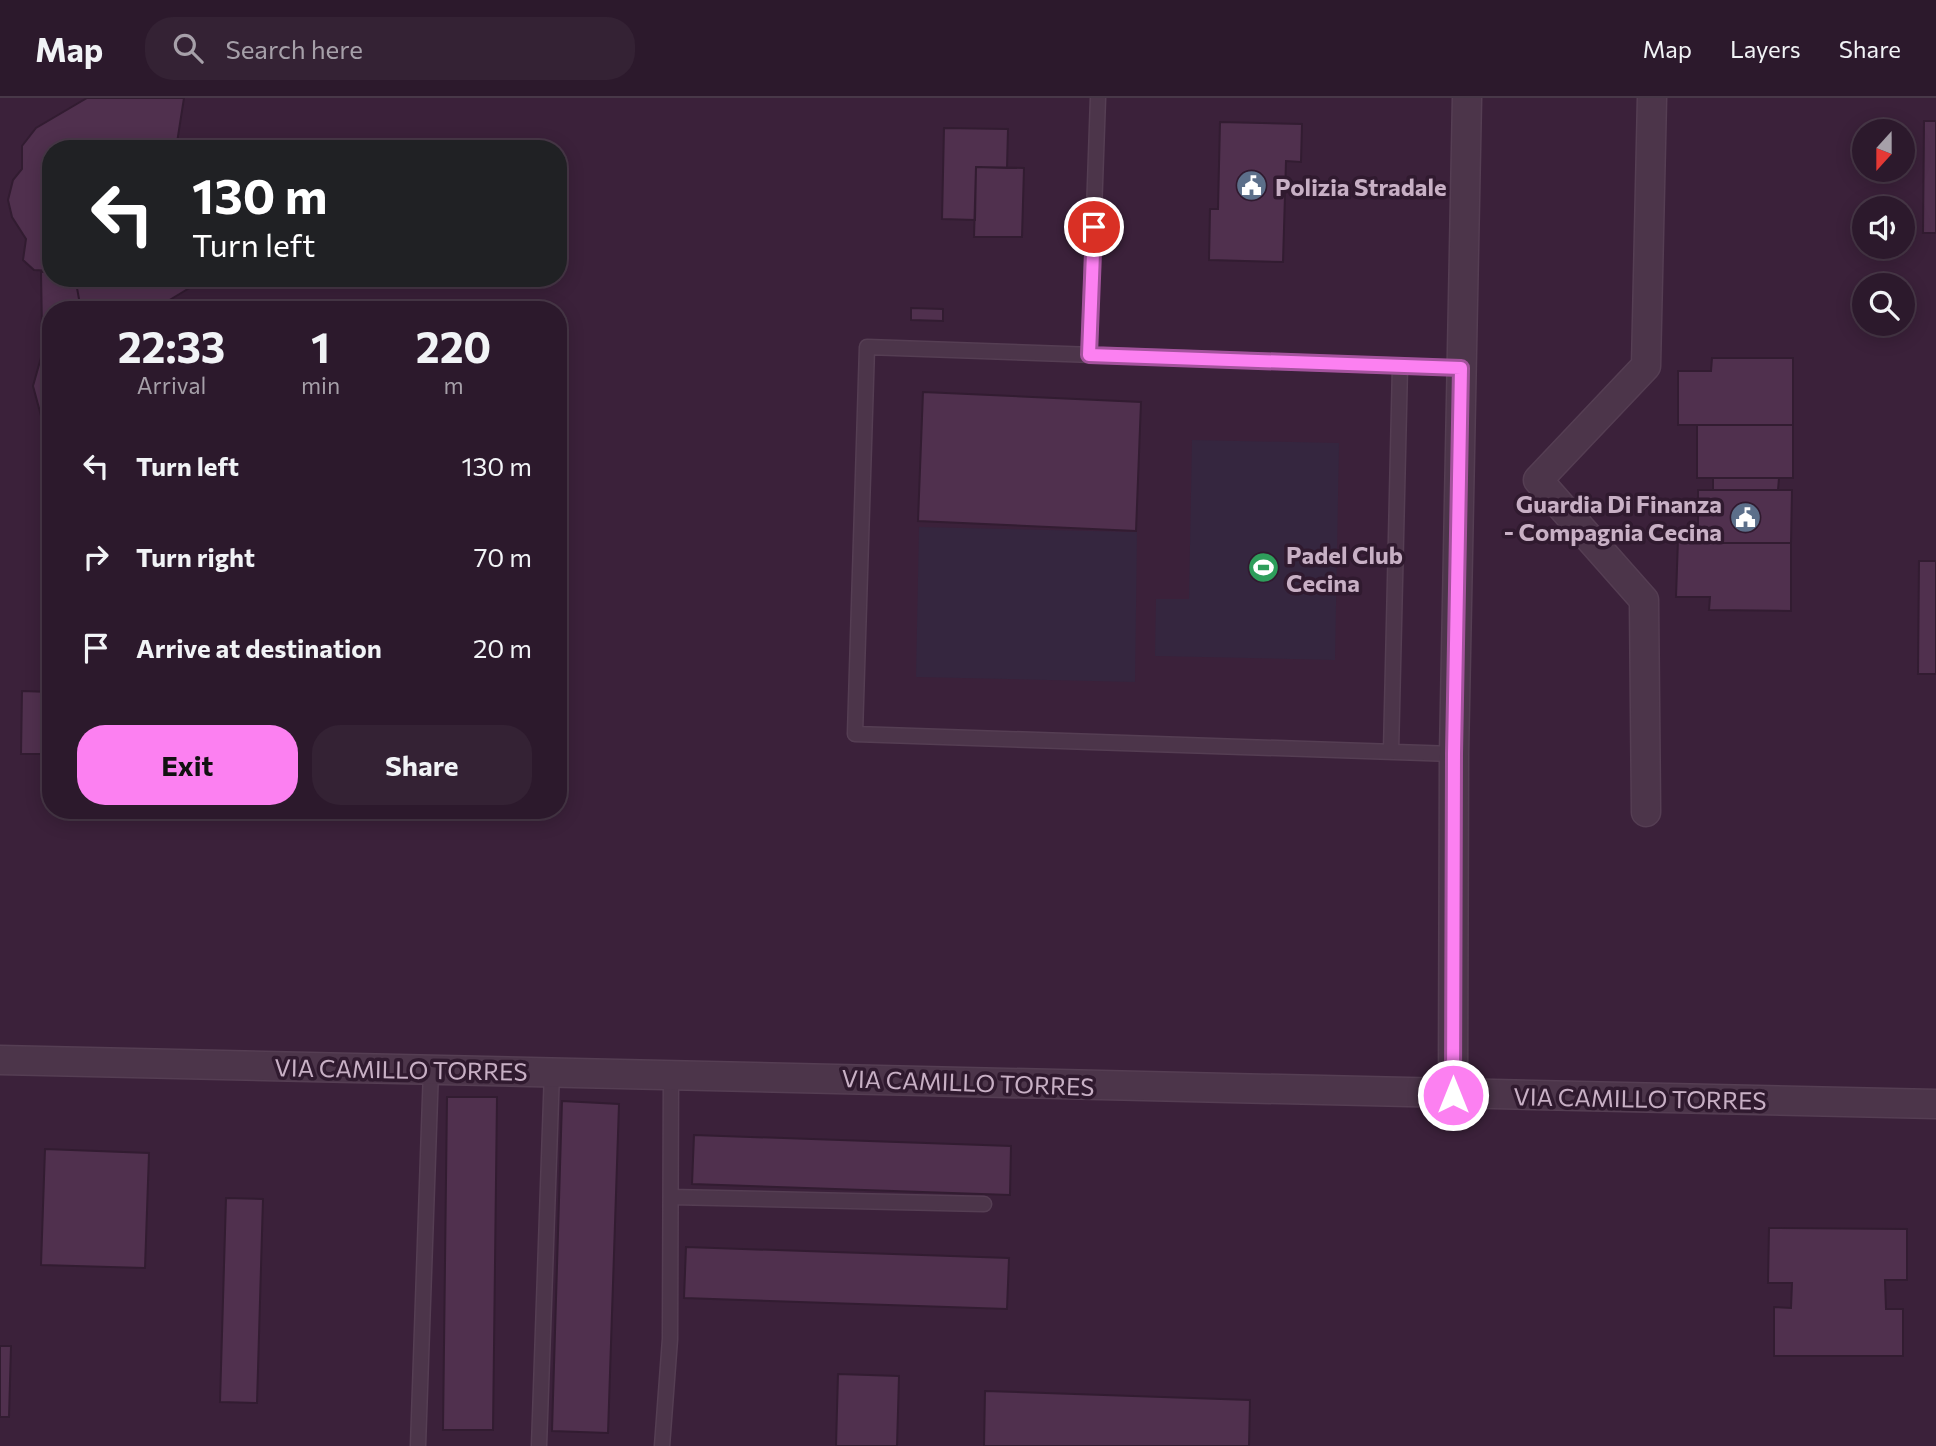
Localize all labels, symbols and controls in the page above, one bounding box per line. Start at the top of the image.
search box [145,17,635,80]
text: Map [35,28,103,69]
icon: search [169,29,207,67]
text: Search here [225,33,363,64]
text: Map [1643,34,1692,63]
text: Layers [1730,34,1801,63]
text: Share [1839,34,1901,63]
north arrow [1852,119,1914,182]
map controls [1852,119,1915,336]
text: 130 m [192,164,327,224]
icon: left [77,168,168,259]
public building icon: Polizia Stradale [1235,169,1269,203]
place label: Polizia Stradale [1275,172,1447,201]
button: sound [1852,196,1915,259]
pin [1064,197,1124,257]
icon: arrive [1075,208,1113,246]
text: Turn left [192,224,316,264]
button: search [1852,273,1915,336]
text: 22:33 [118,320,225,372]
text: 1 [311,320,330,372]
text: 220 [416,320,491,372]
text: Arrival [137,371,206,399]
text: min [301,371,340,399]
text: m [444,371,464,399]
icon: left [77,447,115,485]
text: Turn left [136,450,239,481]
text: 130 m [461,450,532,481]
place label: Guardia Di Finanza - Compagnia Cecina [1504,489,1722,546]
public building icon: Guardia Di Finanza - Compagnia Cecina [1728,500,1762,534]
icon: right [77,538,115,576]
place label: Padel Club Cecina [1286,540,1403,597]
text: Turn right [136,541,255,572]
text: 70 m [474,541,532,572]
sports icon: Padel Club Cecina [1246,551,1280,585]
icon: arrive [77,629,115,667]
text: Arrive at destination [136,632,382,663]
text: 20 m [473,632,532,663]
button: Exit [77,725,298,805]
button: Share [312,725,532,805]
street label: VIA CAMILLO TORRES [274,1052,528,1086]
position arrow [1416,1058,1490,1132]
street label: VIA CAMILLO TORRES [841,1063,1095,1101]
street label: VIA CAMILLO TORRES [1513,1081,1767,1115]

